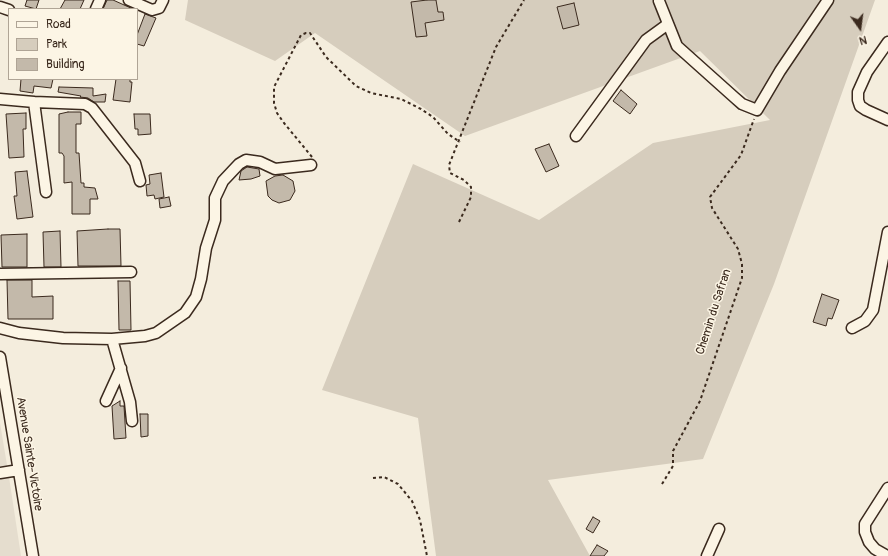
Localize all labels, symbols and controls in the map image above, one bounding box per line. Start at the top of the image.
legend [8,8,138,80]
north arrow [840,8,880,48]
text: Road [46,17,71,32]
text: N [858,33,868,47]
text: Park [46,37,67,52]
text: Building [46,57,85,72]
street label: Chemin du Safran [693,267,735,357]
street label: Avenue Sainte-Victoire [13,396,45,512]

